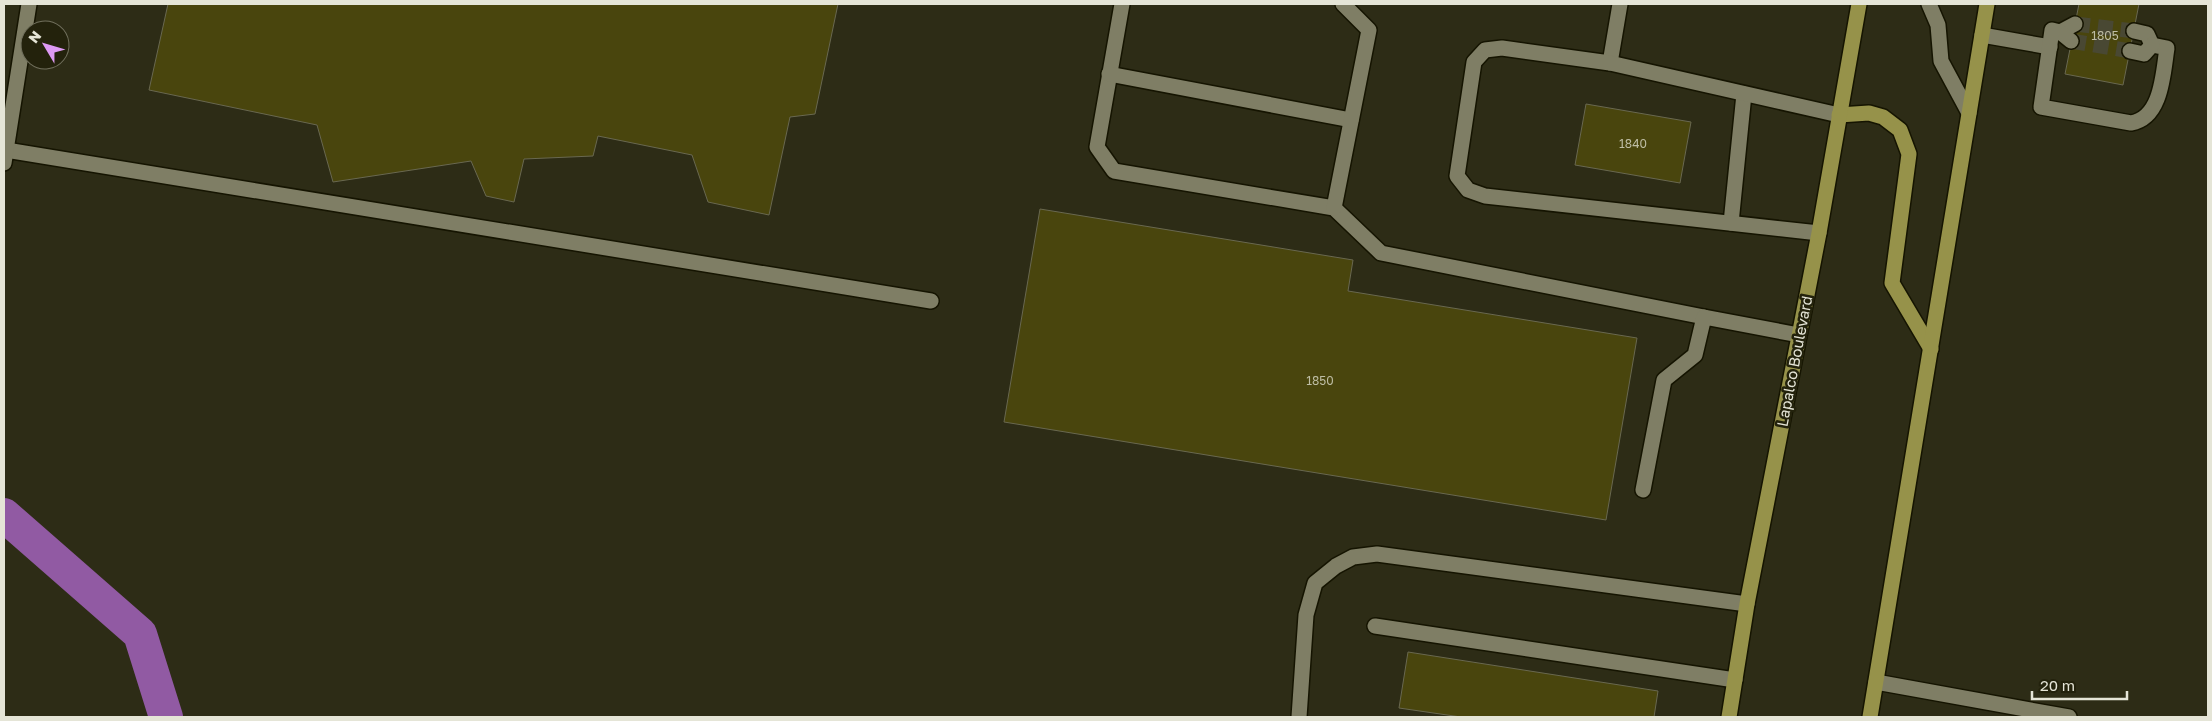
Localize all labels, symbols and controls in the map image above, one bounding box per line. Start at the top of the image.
north arrow [20,20,70,70]
text: N [24,27,44,46]
house number: 1805 [2091,28,2119,43]
house number: 1840 [1619,136,1647,151]
street label: Lapalco Boulevard [1772,294,1816,428]
house number: 1850 [1306,373,1334,388]
scale bar [2032,668,2127,700]
text: 20 m [2040,676,2075,694]

